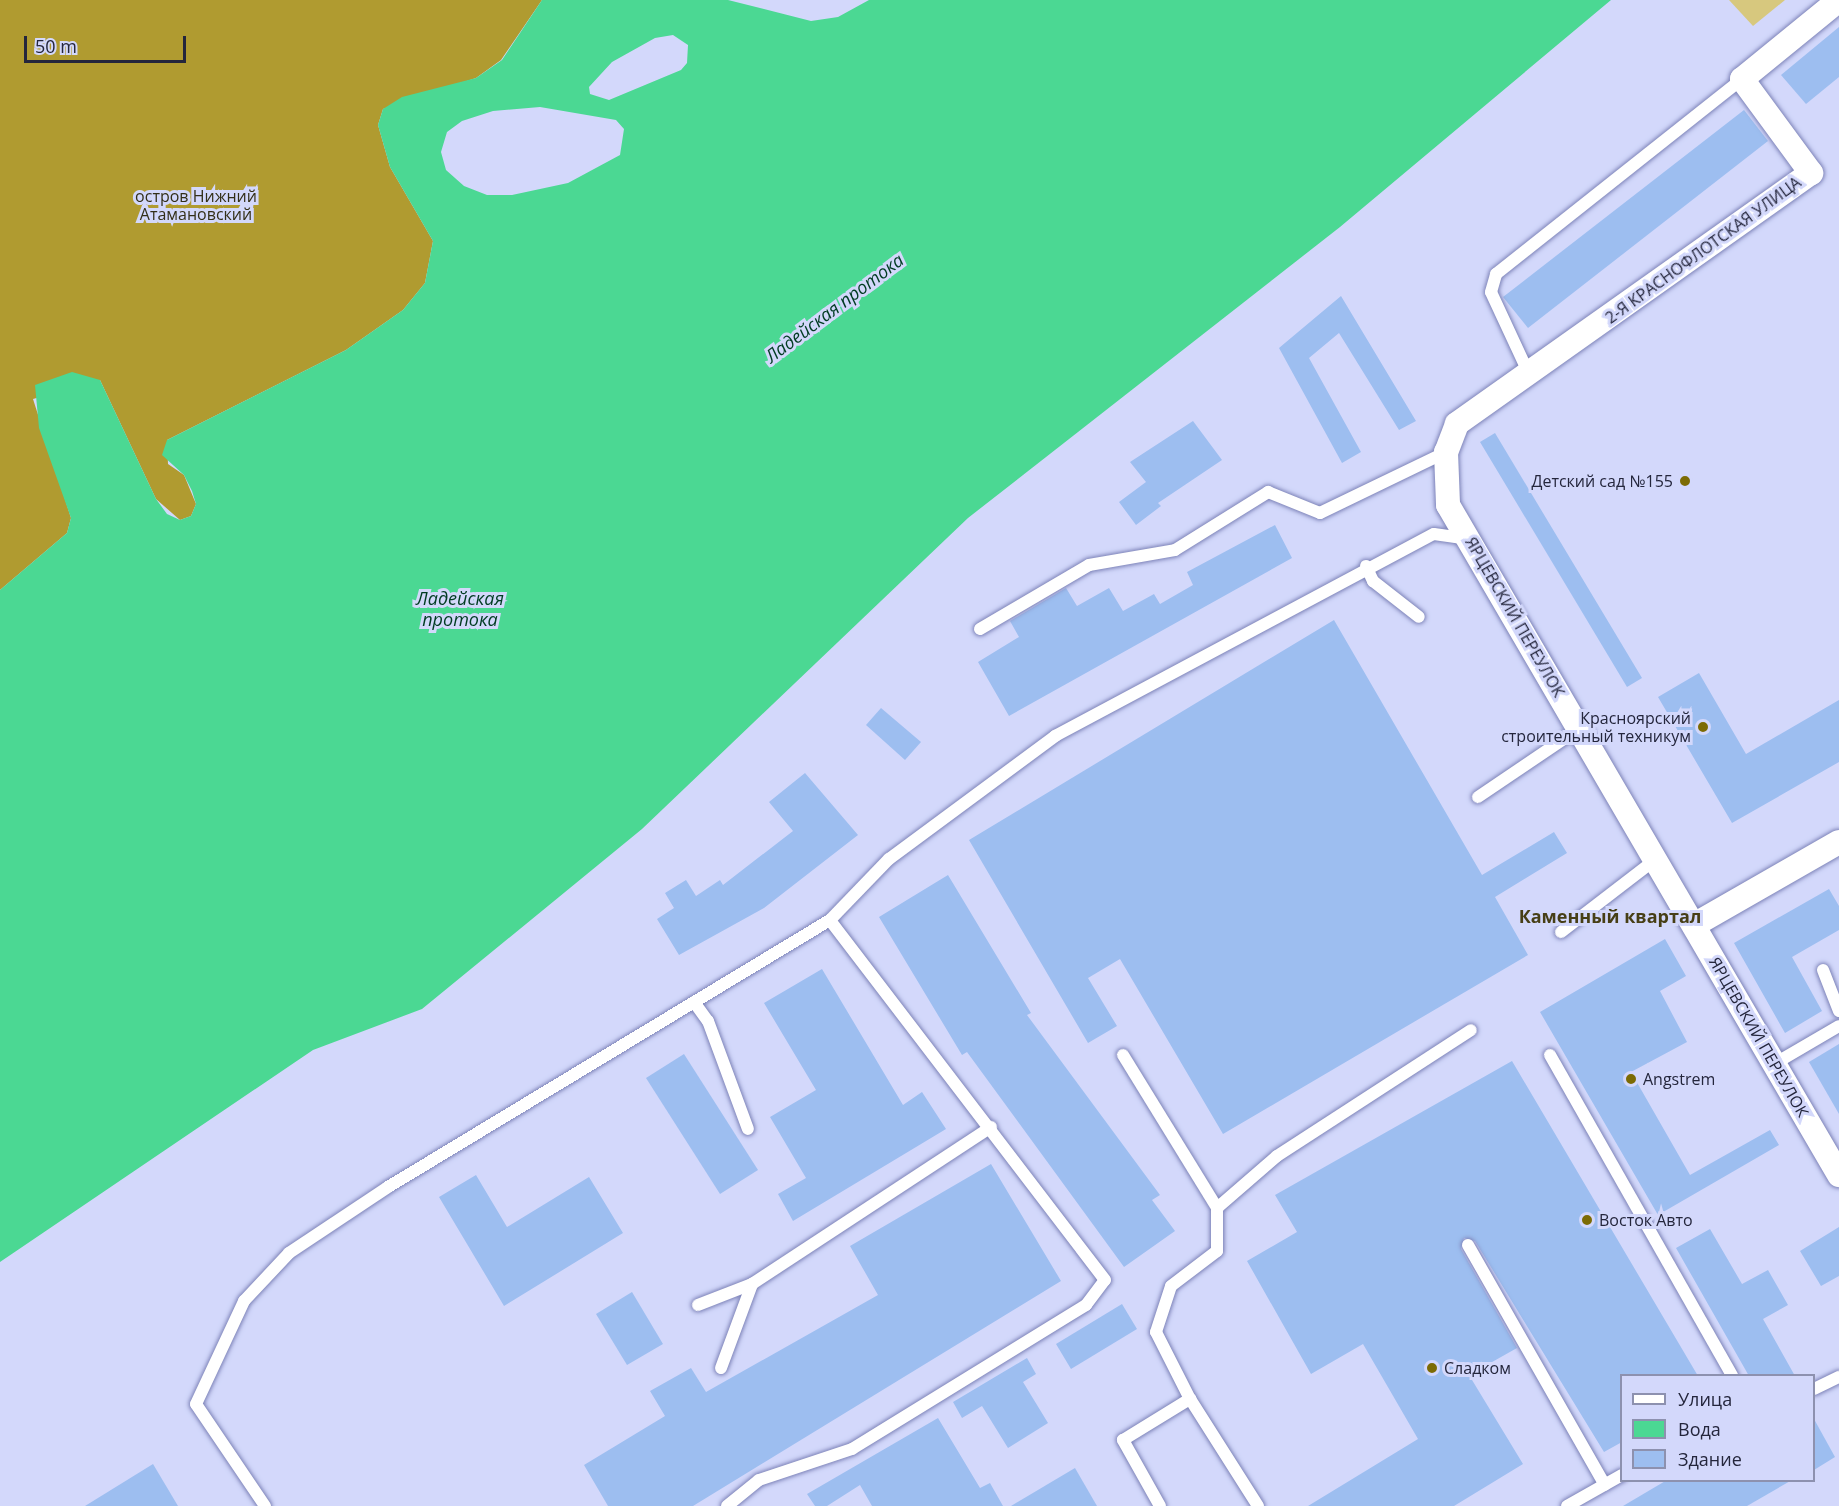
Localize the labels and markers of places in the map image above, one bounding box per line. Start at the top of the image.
place label: Детский сад №155 [1531,471,1673,491]
marker: Детский сад №155 [1678,474,1692,488]
place label: Красноярский строительный техникум [1501,708,1691,746]
marker: Красноярский строительный техникум [1696,720,1710,734]
place label: Angstrem [1643,1069,1715,1089]
marker: Angstrem [1624,1072,1638,1086]
place label: Восток Авто [1599,1210,1693,1230]
marker: Восток Авто [1580,1213,1594,1227]
place label: Сладком [1444,1358,1511,1378]
marker: Сладком [1425,1361,1439,1375]

